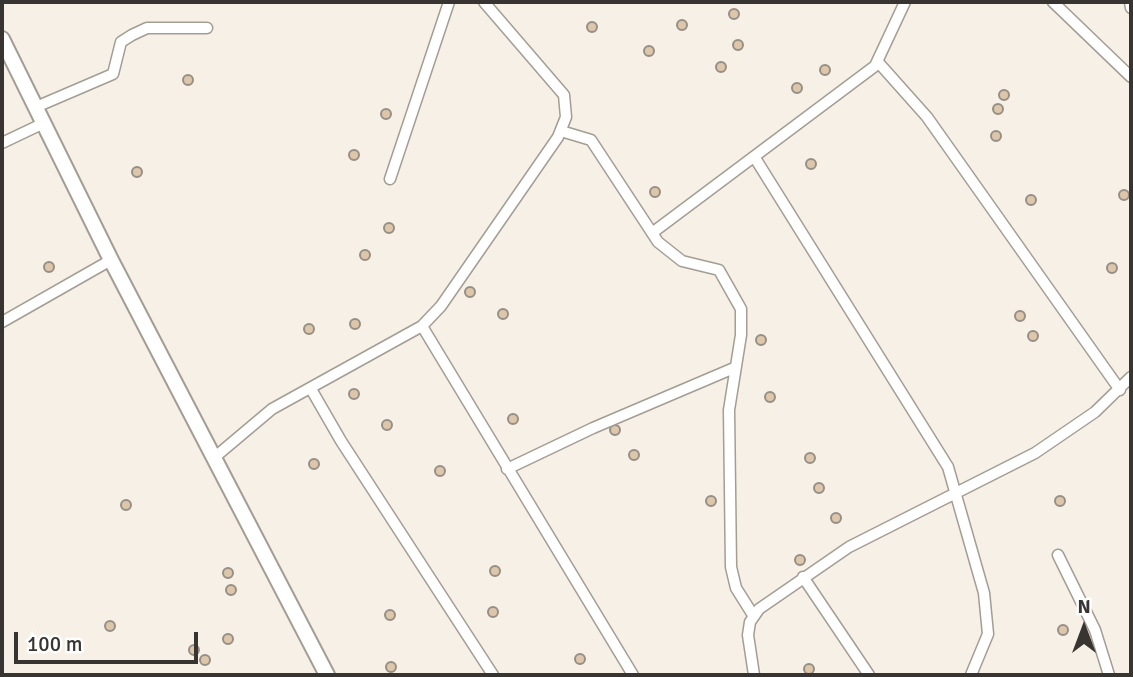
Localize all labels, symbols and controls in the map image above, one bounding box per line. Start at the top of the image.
north arrow [1049,593,1119,663]
text: N [1077,595,1091,619]
scale bar [18,618,201,662]
text: 100 m [27,631,82,657]

